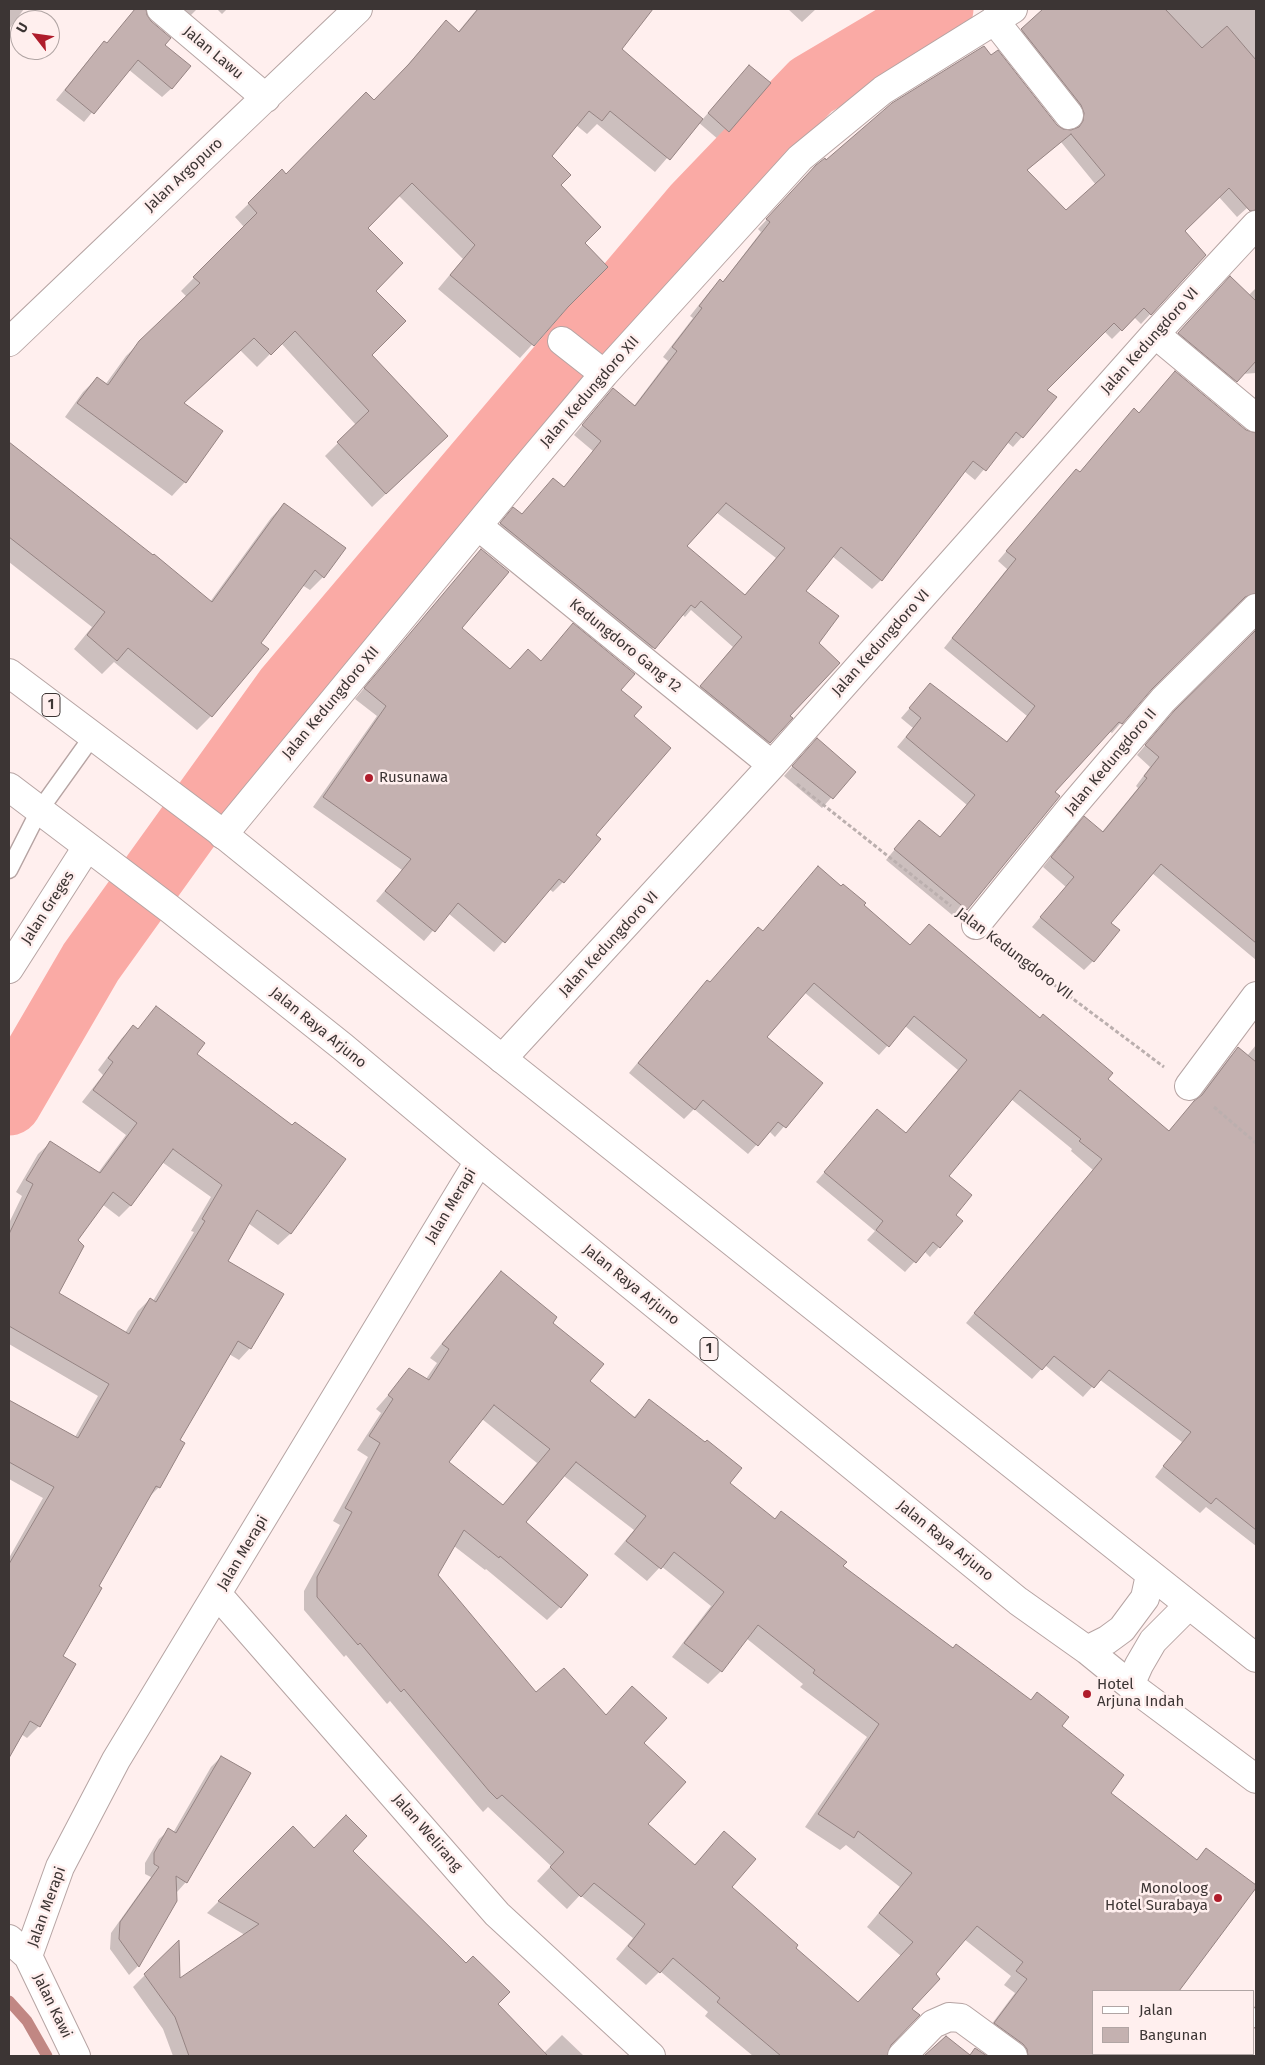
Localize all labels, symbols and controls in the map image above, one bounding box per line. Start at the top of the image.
north arrow [10,10,60,60]
text: U [13,20,32,36]
street label: Jalan Lawu [179,23,247,83]
street label: Jalan Argopuro [141,134,227,216]
street label: Jalan Kedungdoro VI [1097,284,1203,398]
street label: Jalan Kedungdoro XII [537,333,643,451]
street label: Jalan Kedungdoro VI [828,586,934,700]
street label: Kedungdoro Gang 12 [565,595,685,697]
street label: Jalan Kedungdoro XII [279,643,383,763]
road number: 1 [42,694,60,716]
street label: Jalan Kedungdoro II [1061,705,1161,819]
place label: Rusunawa [379,769,448,787]
marker: Rusunawa [363,772,375,784]
street label: Jalan Greges [18,868,78,948]
street label: Jalan Kedungdoro VI [556,888,662,1000]
street label: Jalan Kedungdoro VII [952,904,1076,1004]
street label: Jalan Raya Arjuno [266,984,370,1072]
street label: Jalan Merapi [422,1165,480,1247]
street label: Jalan Raya Arjuno [579,1241,683,1329]
road number: 1 [700,1338,718,1360]
street label: Jalan Raya Arjuno [893,1497,997,1585]
street label: Jalan Merapi [214,1512,272,1594]
place label: Hotel Arjuna Indah [1097,1676,1184,1711]
marker: Hotel Arjuna Indah [1081,1688,1093,1700]
street label: Jalan Welirang [388,1791,466,1875]
street label: Jalan Merapi [24,1864,70,1950]
place label: Monoloog Hotel Surabaya [1105,1880,1208,1915]
marker: Monoloog Hotel Surabaya [1212,1892,1224,1904]
street label: Jalan Kawi [29,1971,75,2041]
legend [1092,1990,1255,2055]
text: Jalan [1139,2001,1173,2019]
text: Bangunan [1139,2026,1207,2044]

